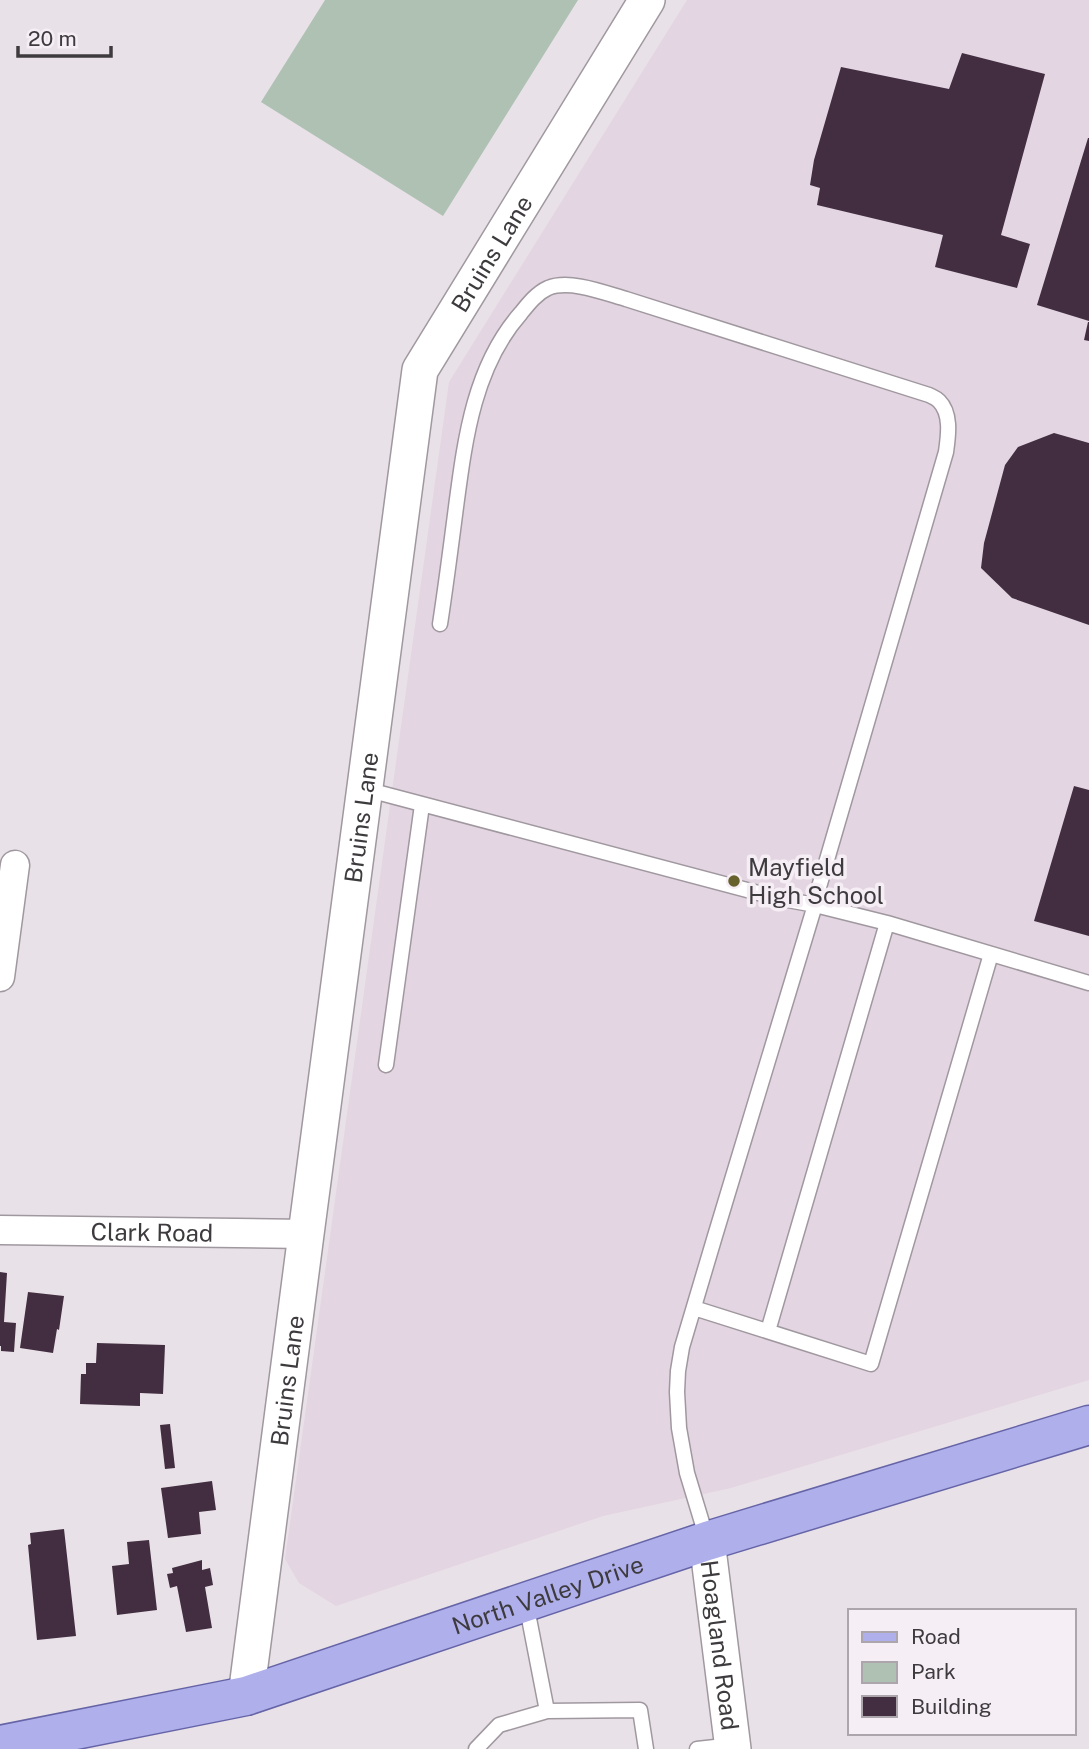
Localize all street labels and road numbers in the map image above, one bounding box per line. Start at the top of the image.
street label: Bruins Lane [445,190,538,317]
street label: Bruins Lane [338,750,383,885]
street label: Clark Road [91,1217,213,1247]
street label: Bruins Lane [265,1314,309,1448]
street label: North Valley Drive [448,1549,647,1640]
street label: Hoagland Road [696,1558,745,1732]

